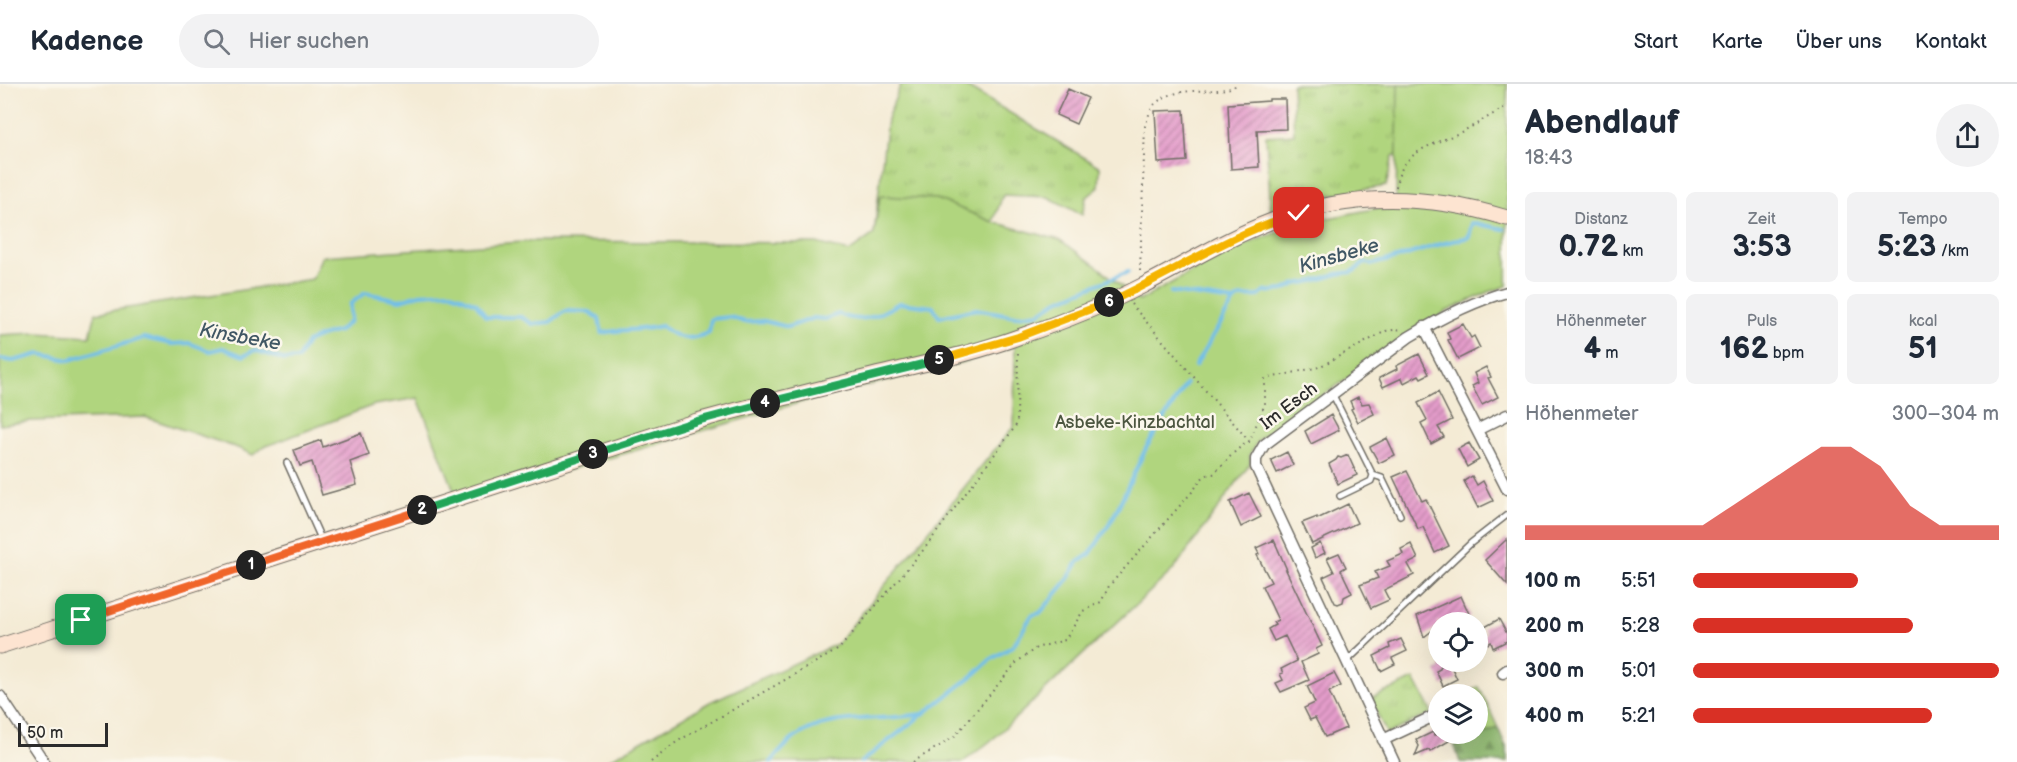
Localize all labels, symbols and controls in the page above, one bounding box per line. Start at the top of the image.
search box [179,14,599,68]
text: Kadence [30,25,143,58]
icon: search [200,25,233,58]
text: Hier suchen [248,28,369,55]
text: Start [1634,29,1678,54]
text: Karte [1711,29,1763,54]
text: Über uns [1796,29,1882,54]
text: Kontakt [1915,29,1987,54]
text: Abendlauf [1525,103,1679,143]
button: share [1936,104,1999,167]
text: 18:43 [1525,146,1573,170]
pin [1273,187,1324,238]
icon: check [1282,196,1315,229]
text: Distanz [1574,210,1628,229]
text: Zeit [1748,210,1776,229]
text: Tempo [1898,210,1948,229]
text: 0.72 [1558,229,1618,265]
text: 3:53 [1732,229,1792,265]
text: 5:23 [1877,229,1936,265]
water label: Kinsbeke [1296,233,1382,279]
text: km [1618,242,1644,261]
text: /km [1936,242,1969,261]
pin: 6 [1094,287,1124,317]
text: 6 [1104,292,1114,311]
text: Höhenmeter [1556,312,1646,331]
text: Puls [1747,312,1777,331]
text: kcal [1909,312,1937,331]
water label: Kinsbeke [197,318,283,356]
text: 4 [1583,331,1601,367]
text: 162 [1720,331,1768,367]
text: 51 [1908,331,1938,367]
text: m [1601,344,1619,363]
text: bpm [1768,344,1804,363]
pin: 5 [924,345,954,375]
text: 5 [934,350,944,369]
street label: Im Esch [1256,378,1322,434]
pin: 4 [750,388,780,418]
text: 4 [760,393,770,412]
text: Höhenmeter [1525,402,1638,426]
text: 300–304 m [1892,402,1999,426]
park label: Asbeke-Kinzbachtal [1055,412,1215,433]
pin: 3 [578,439,608,469]
text: 3 [588,444,598,463]
pin: 2 [407,495,437,525]
text: 2 [417,500,427,519]
pin: 1 [236,550,266,580]
text: 1 [248,555,254,574]
text: 100 m [1525,569,1581,593]
text: 5:51 [1621,569,1656,593]
pin [55,594,106,645]
icon: arrive [64,603,97,636]
map controls [1428,612,1488,744]
button: locate [1428,612,1488,672]
text: 200 m [1525,614,1584,638]
text: 5:28 [1621,614,1660,638]
text: 300 m [1525,659,1584,683]
text: 5:01 [1621,659,1656,683]
button: layers [1428,684,1488,744]
text: 400 m [1525,704,1584,728]
text: 5:21 [1621,704,1656,728]
scale bar [18,720,108,748]
text: 50 m [27,724,63,743]

